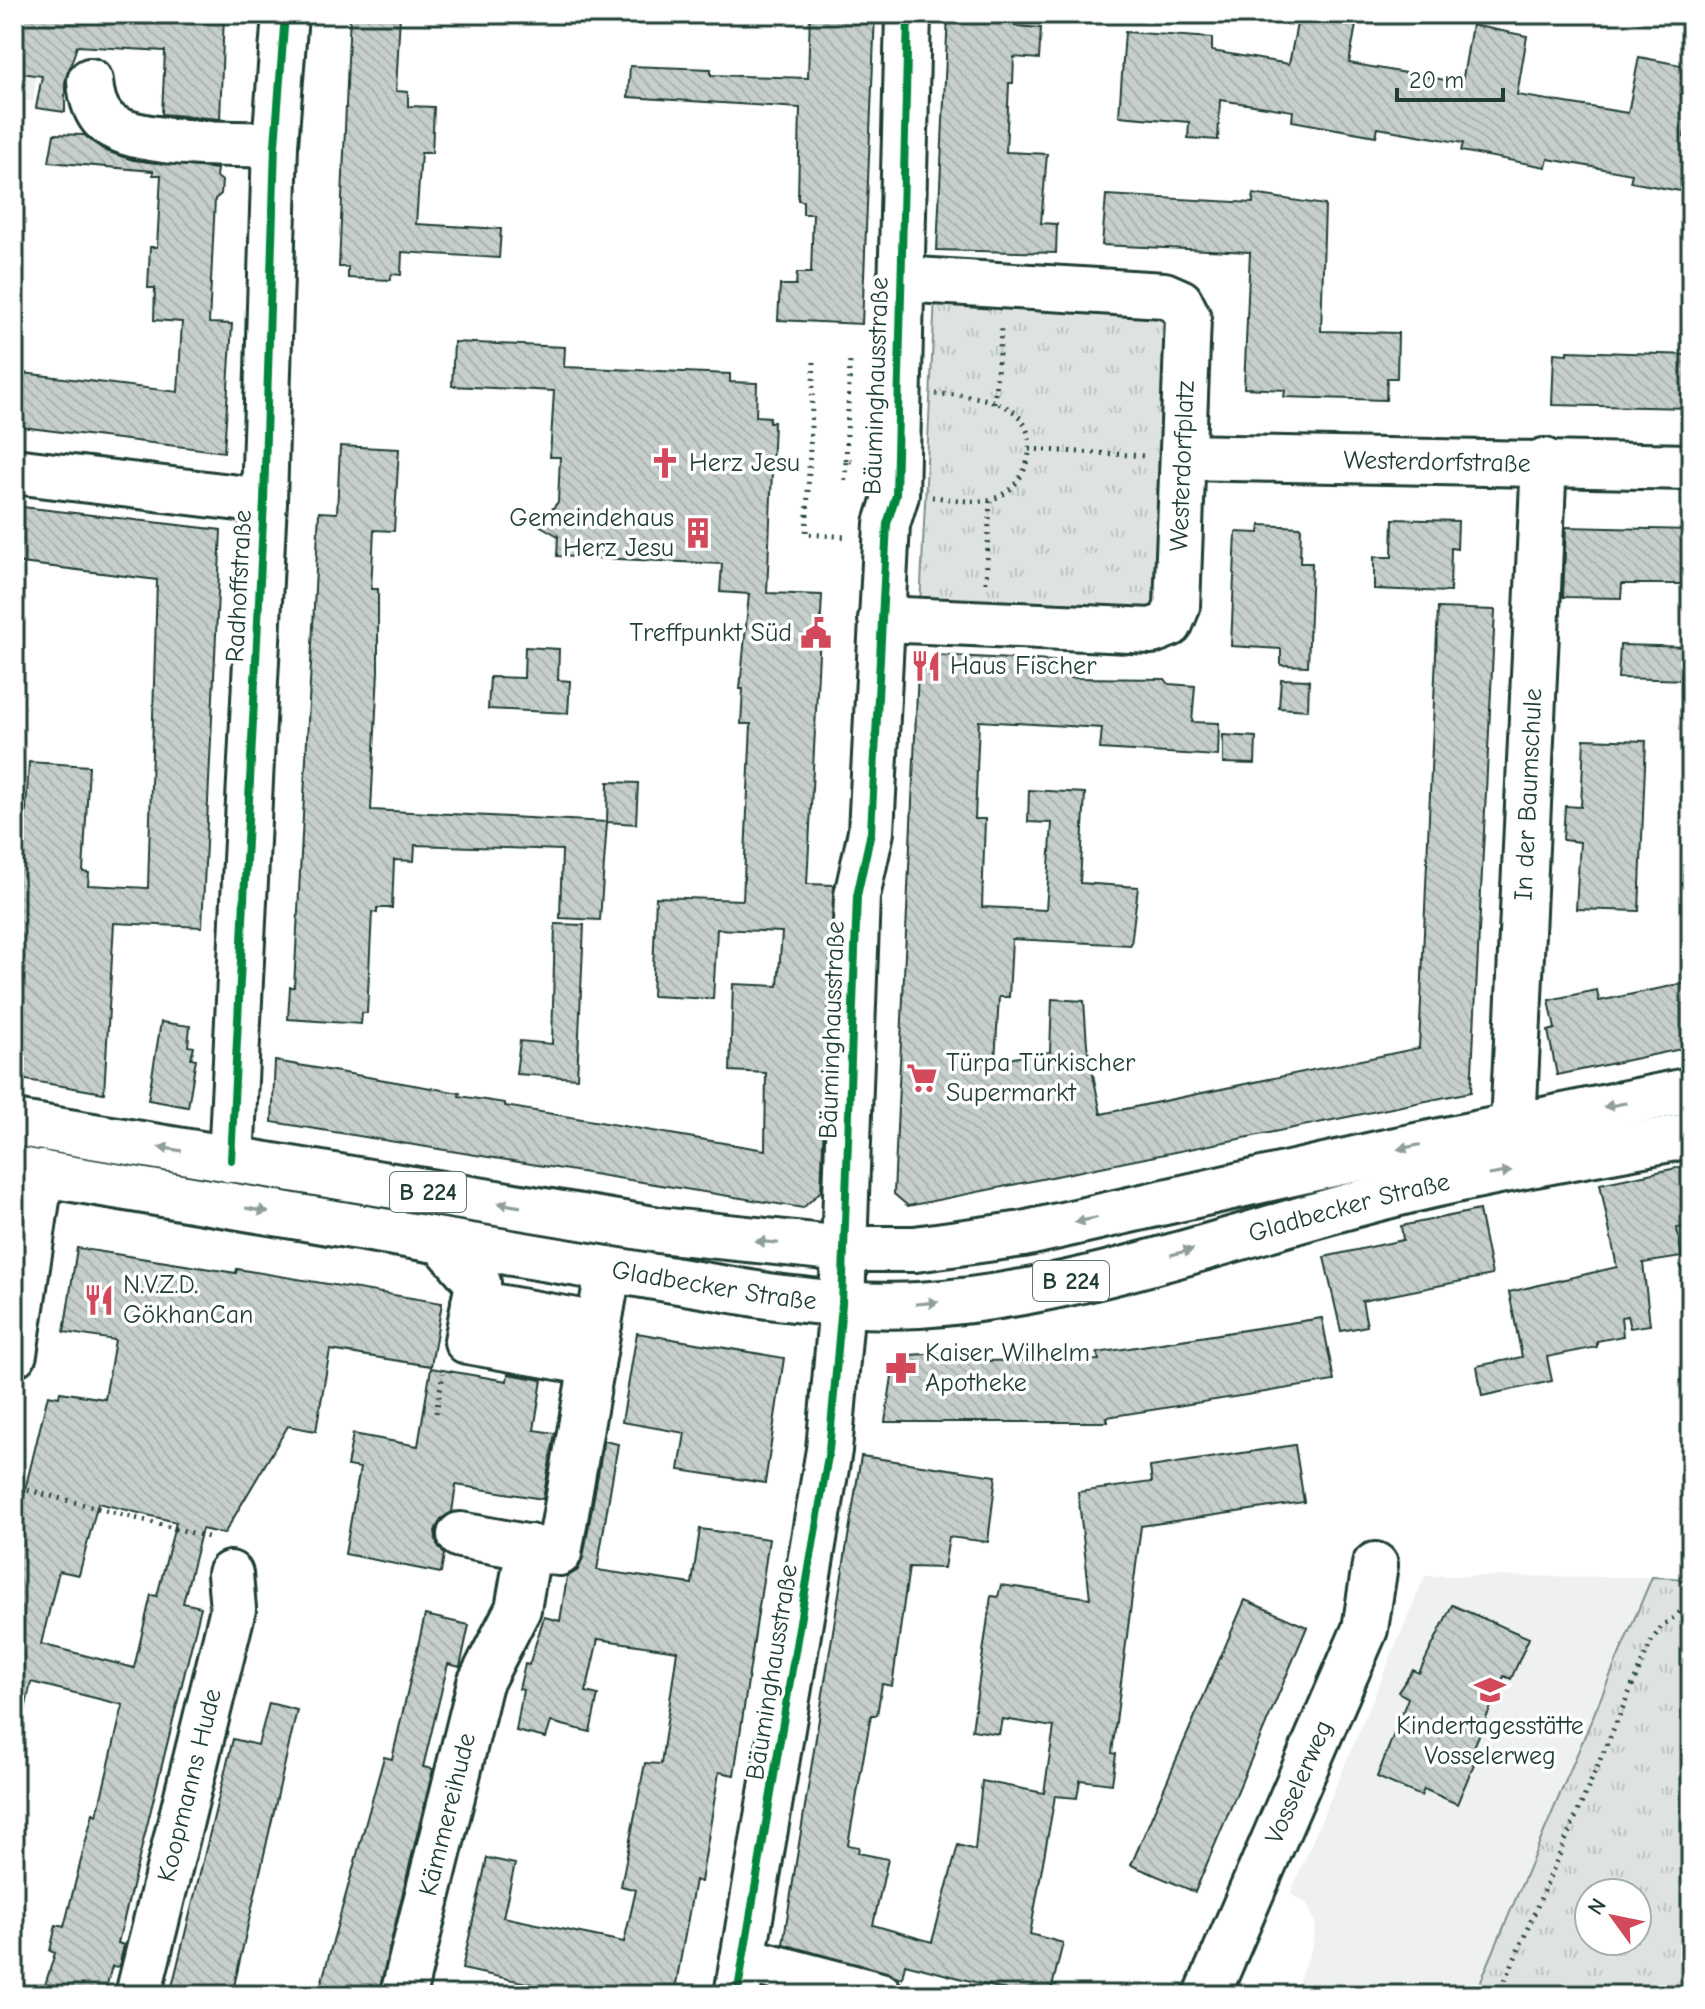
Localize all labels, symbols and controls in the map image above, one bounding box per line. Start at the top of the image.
scale bar [1397,52,1503,102]
text: 20 m [1409,66,1464,94]
street label: Bäuminghausstraße [857,277,895,495]
street label: Westerdorfplatz [1164,380,1201,552]
street label: Westerdorfstraße [1343,445,1531,479]
church icon: Herz Jesu [648,446,682,480]
place label: Herz Jesu [689,448,800,478]
place label: Gemeindehaus Herz Jesu [509,503,674,563]
street label: Radhoffstraße [220,509,258,663]
building icon: Gemeindehaus Herz Jesu [681,516,715,550]
public building icon: Treffpunkt Süd [799,616,833,650]
place label: Treffpunkt Süd [629,618,792,648]
restaurant icon: Haus Fischer [909,649,943,683]
place label: Haus Fischer [950,651,1097,681]
street label: In der Baumschule [1509,687,1548,901]
street label: Bäuminghausstraße [813,921,851,1139]
place label: Türpa Türkischer Supermarkt [946,1048,1136,1108]
supermarket icon: Türpa Türkischer Supermarkt [905,1061,939,1095]
one-way arrow [1602,1100,1627,1112]
one-way arrow [1397,1141,1422,1154]
one-way arrow [157,1143,182,1155]
street label: Gladbecker Straße [1245,1167,1452,1249]
one-way arrow [1488,1167,1513,1179]
road number: B 224 [390,1172,466,1212]
one-way arrow [497,1198,522,1211]
one-way arrow [244,1205,269,1217]
one-way arrow [1074,1214,1099,1227]
one-way arrow [754,1236,779,1249]
one-way arrow [1169,1246,1194,1258]
street label: Gladbecker Straße [610,1255,818,1316]
road number: B 224 [1033,1261,1109,1301]
place label: N.V.Z.D. GökhanCan [123,1270,253,1330]
restaurant icon: N.V.Z.D. GökhanCan [82,1283,116,1317]
one-way arrow [915,1297,940,1310]
place label: Kaiser Wilhelm Apotheke [925,1338,1090,1398]
pharmacy icon: Kaiser Wilhelm Apotheke [884,1351,918,1385]
street label: Bäuminghausstraße [740,1562,804,1782]
school or university icon: Kindertagesstätte Vosselerweg [1473,1673,1507,1707]
street label: Koopmanns Hude [151,1686,228,1885]
place label: Kindertagesstätte Vosselerweg [1396,1711,1584,1771]
street label: Vosselerweg [1259,1716,1339,1848]
street label: Kämmereihude [413,1730,482,1899]
north arrow [1573,1877,1653,1957]
text: N [1582,1894,1612,1920]

